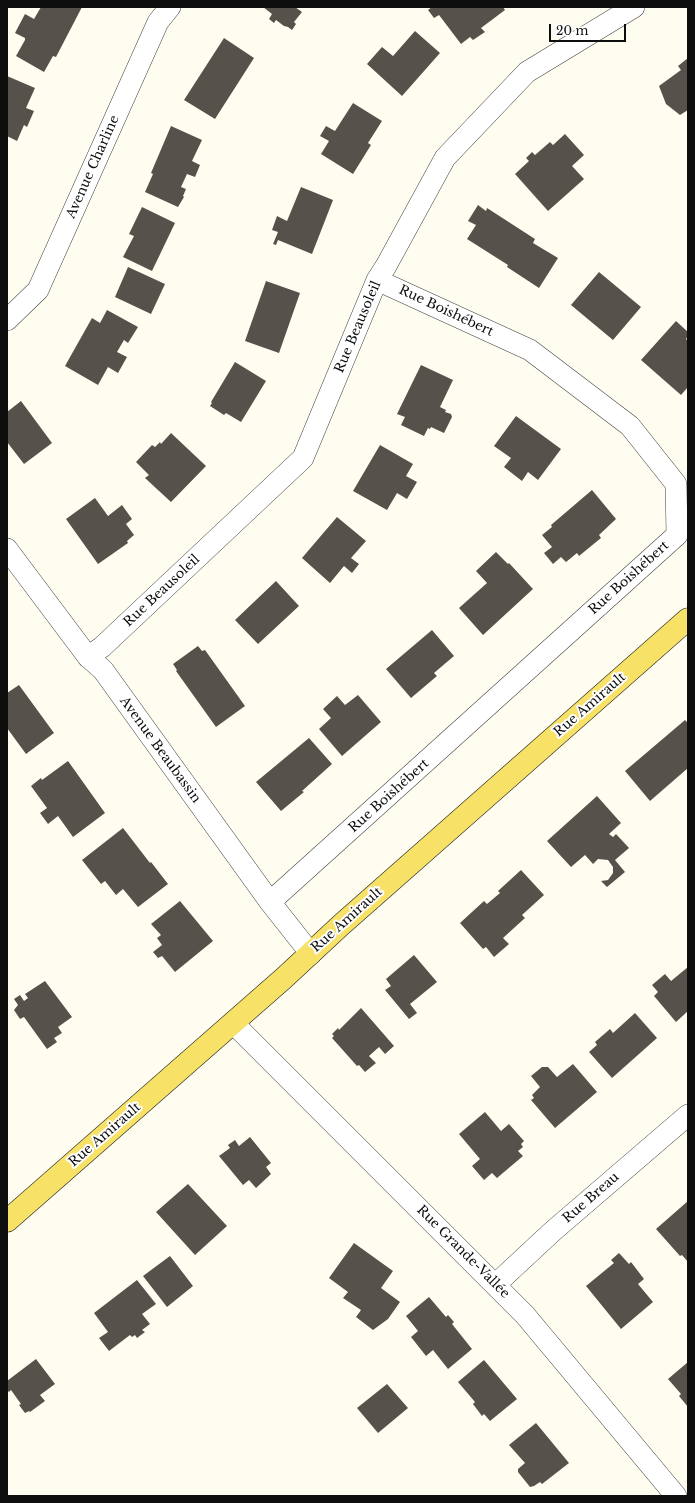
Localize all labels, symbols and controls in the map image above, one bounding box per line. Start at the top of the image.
scale bar [551,16,628,42]
text: 20 m [556,23,588,38]
street label: Avenue Charline [63,113,123,221]
street label: Rue Beausoleil [332,279,384,375]
street label: Rue Boishébert [396,282,496,340]
street label: Rue Boishébert [586,538,672,618]
street label: Rue Beausoleil [121,552,203,630]
street label: Rue Amirault [551,670,629,740]
street label: Avenue Beaubassin [116,694,204,806]
street label: Rue Boishébert [346,756,432,836]
street label: Rue Amirault [308,884,386,956]
street label: Rue Amirault [66,1100,144,1170]
street label: Rue Breau [560,1169,622,1227]
street label: Rue Grande-Vallée [413,1202,513,1302]

